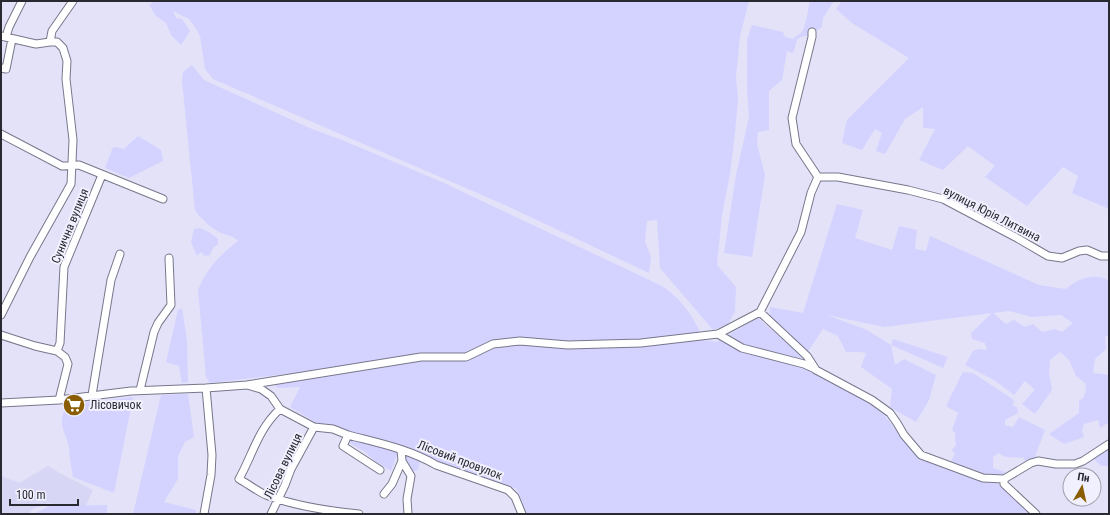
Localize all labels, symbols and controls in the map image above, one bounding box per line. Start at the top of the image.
street label: вулиця Юрія Литвина [941,183,1043,245]
street label: Сунична вулиця [49,187,91,265]
supermarket icon: Лісовичок [61,392,87,418]
place label: Лісовичок [90,398,142,412]
street label: Лісова вулиця [261,431,305,501]
street label: Лісовий провулок [416,437,504,483]
north arrow [1062,467,1102,507]
text: Пн [1076,470,1091,485]
scale bar [10,481,78,507]
text: 100 m [16,488,46,502]

